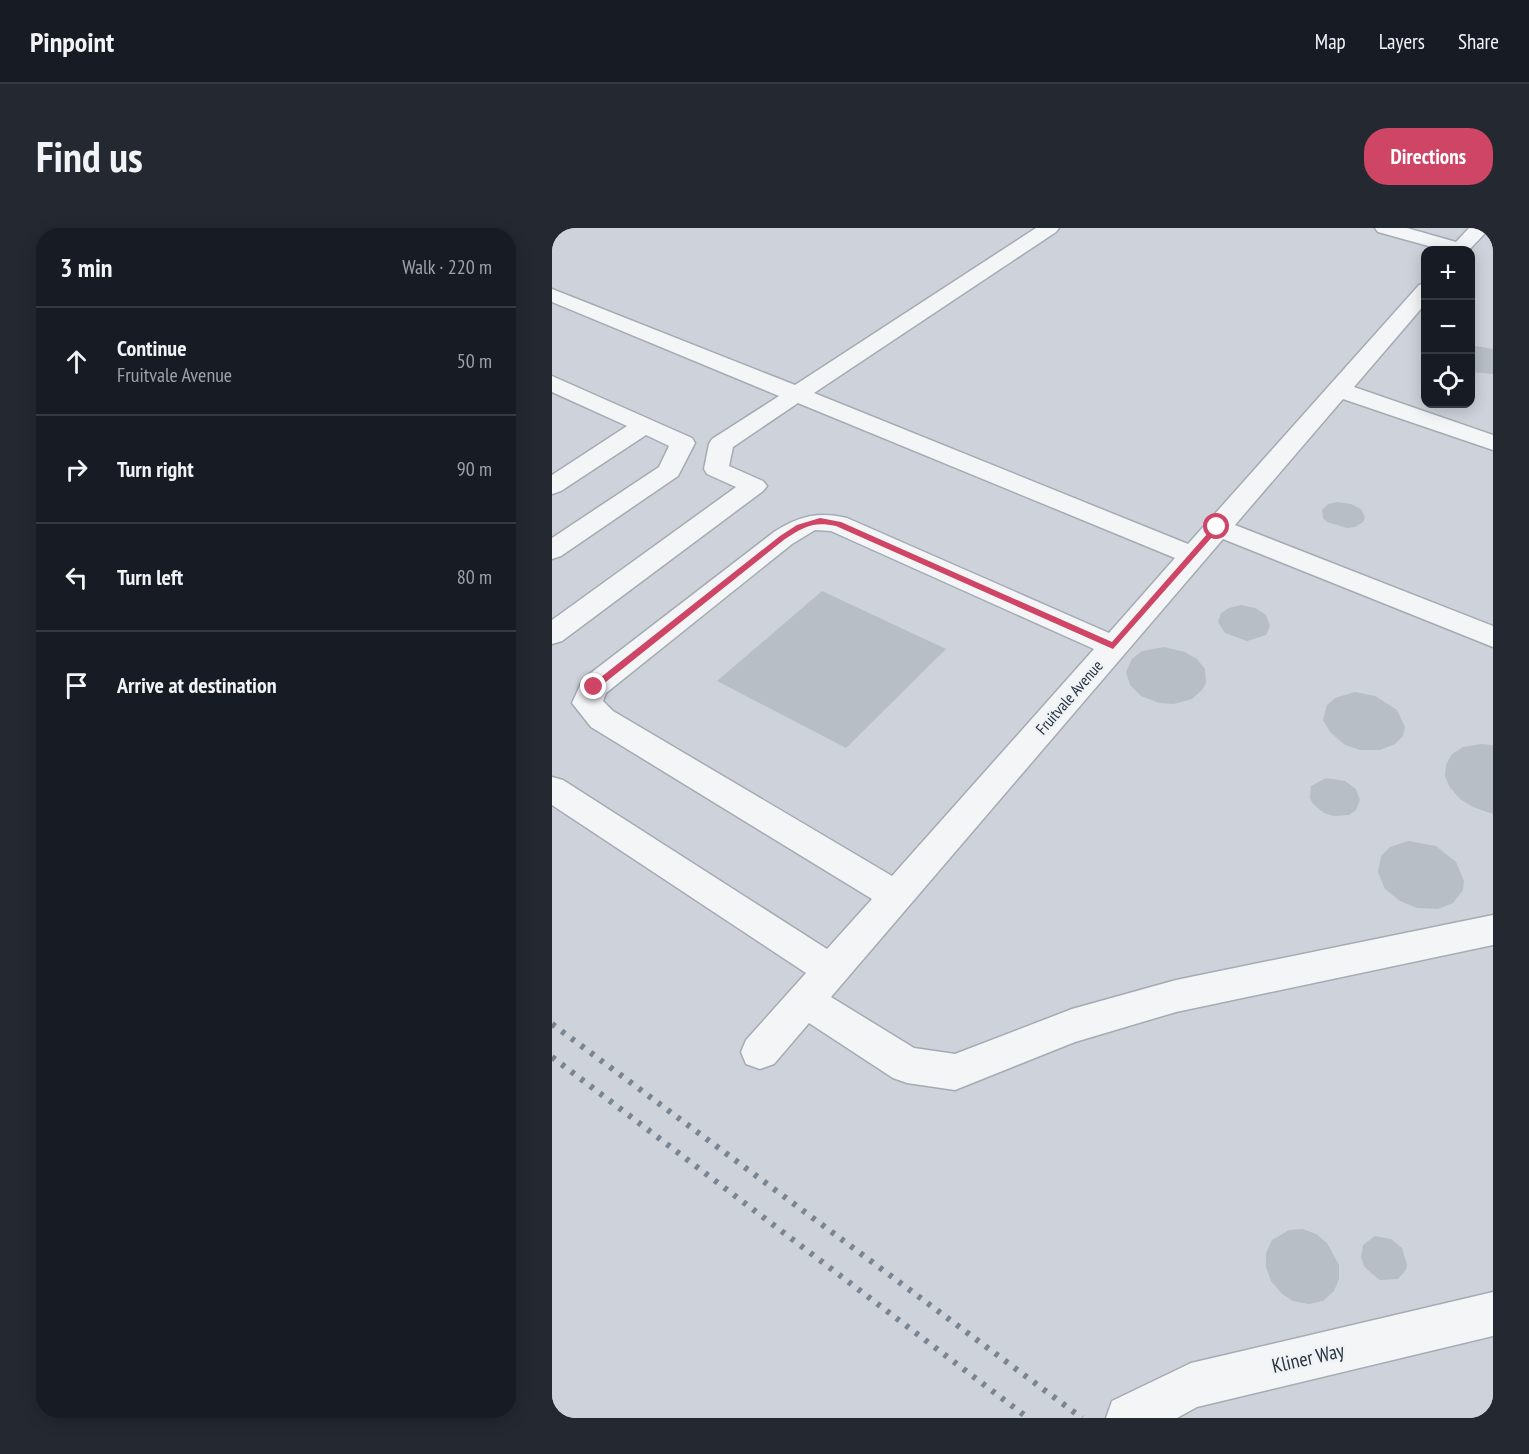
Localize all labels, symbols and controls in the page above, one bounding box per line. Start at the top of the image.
text: Pinpoint [30,23,114,60]
text: Map [1315,28,1346,55]
text: Layers [1379,28,1425,55]
text: Share [1458,28,1499,55]
button: Directions [1364,128,1493,185]
text: Find us [36,129,143,184]
map controls [1421,246,1475,408]
button: + [1421,246,1475,300]
text: 3 min [60,251,113,284]
text: Walk · 220 m [402,254,492,280]
button: − [1421,300,1475,354]
text: Continue [117,334,187,362]
icon: ahead [60,345,93,378]
text: 50 m [457,348,492,374]
button: locate [1421,354,1475,408]
text: Fruitvale Avenue [117,362,232,388]
icon: right [60,453,93,486]
text: Turn right [117,455,194,483]
text: 90 m [457,456,492,482]
route start [1203,513,1229,539]
icon: left [60,561,93,594]
text: Turn left [117,563,183,591]
text: 80 m [457,564,492,590]
street label: Fruitvale Avenue [1031,656,1107,738]
icon: arrive [60,669,93,702]
text: Arrive at destination [117,671,277,699]
route end [580,673,606,699]
street label: Kliner Way [1269,1337,1347,1379]

